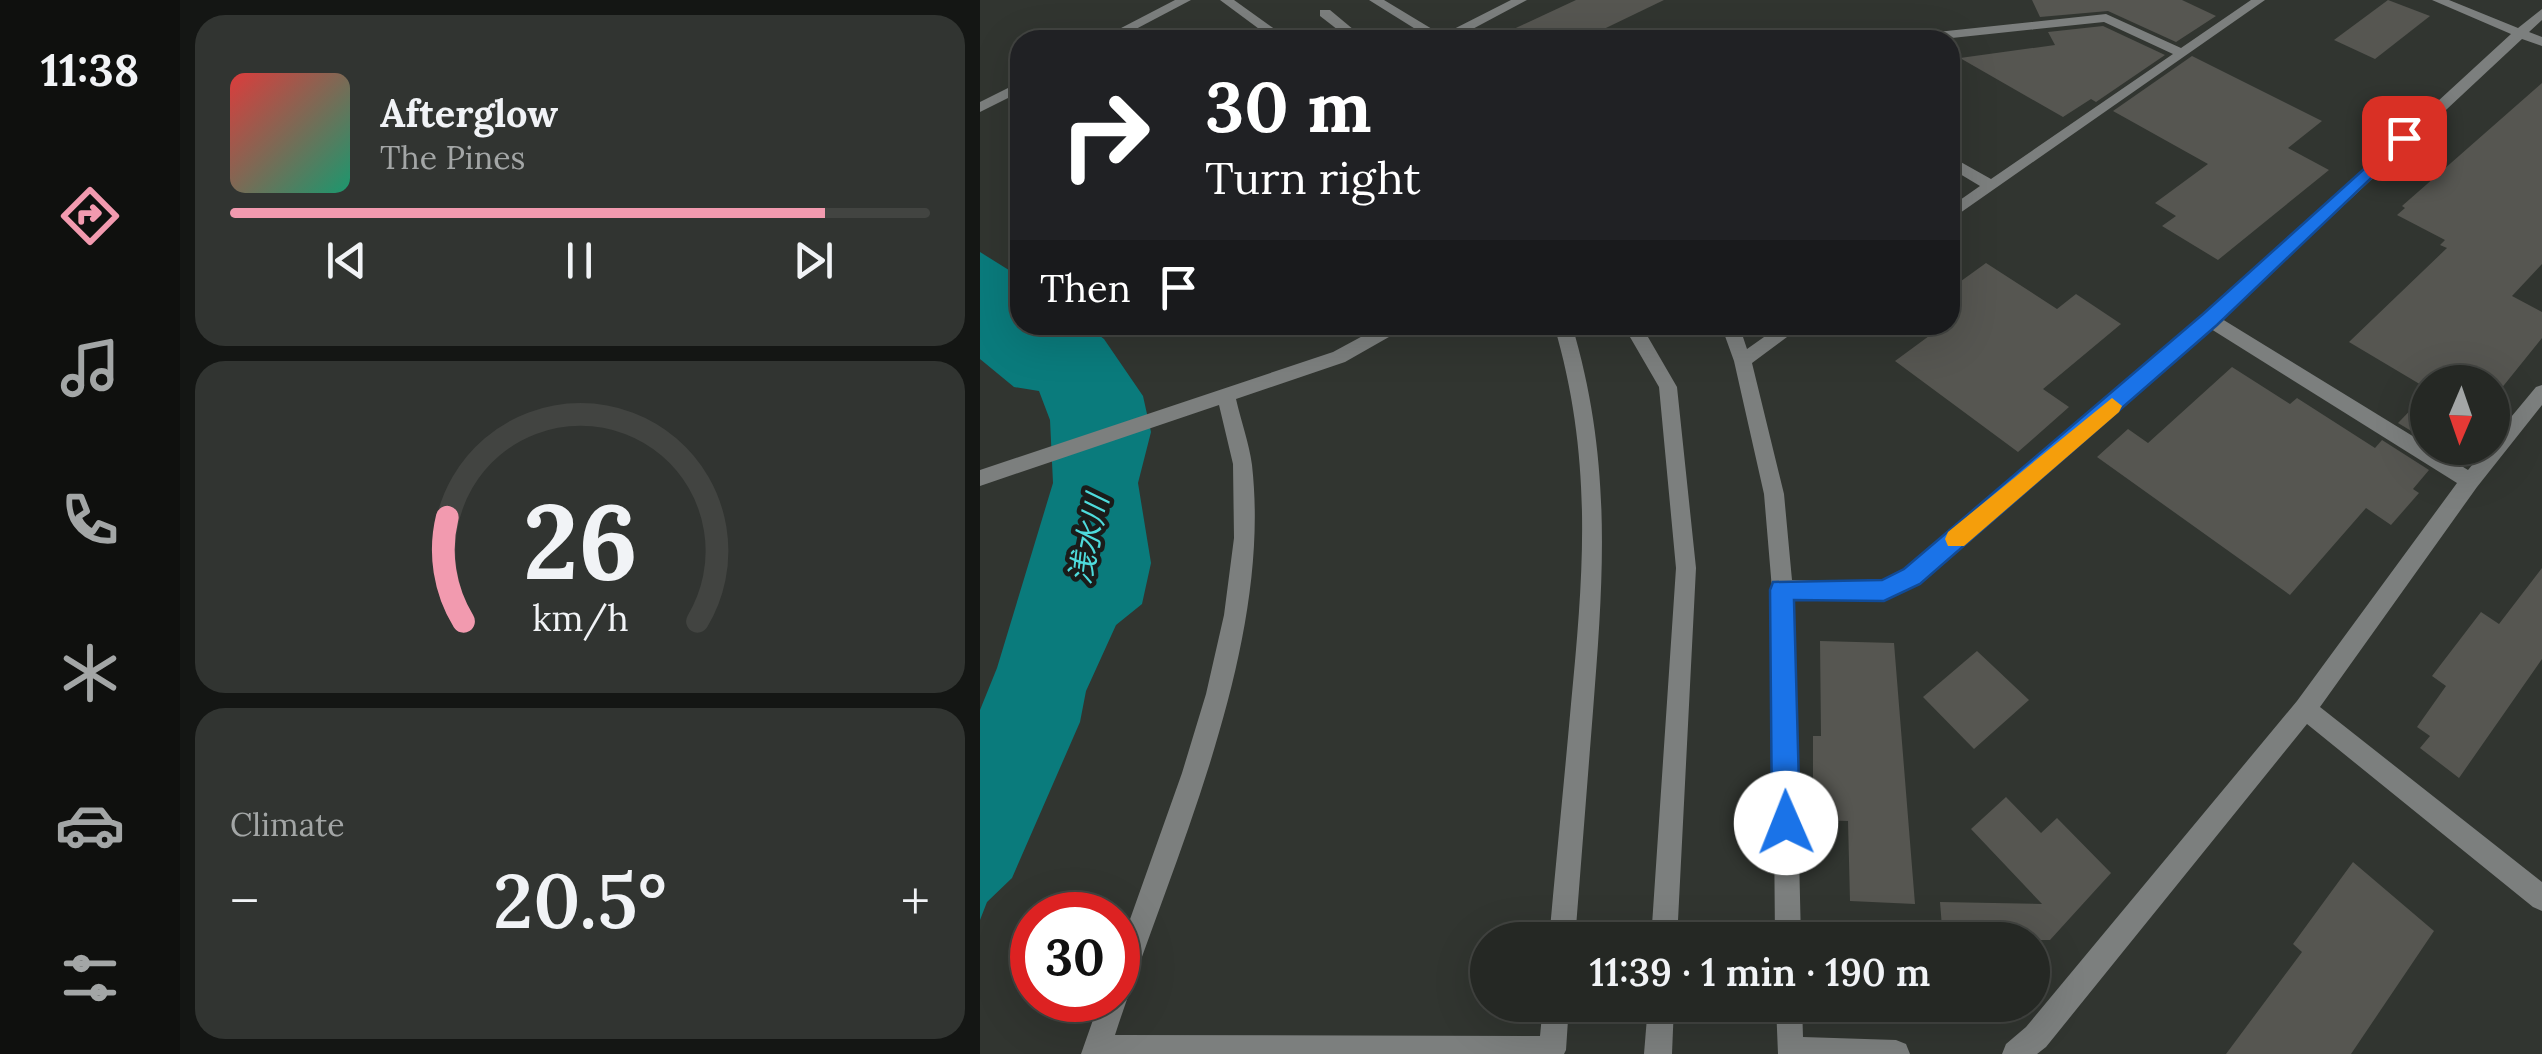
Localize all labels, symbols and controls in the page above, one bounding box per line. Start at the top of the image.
text: 11:38 [41,41,139,98]
text: 30 m [1205,62,1372,151]
icon: right [1040,70,1170,200]
text: Afterglow [380,89,558,137]
pin [2362,96,2447,181]
icon: arrive [2377,111,2432,166]
text: The Pines [380,137,525,178]
text: Turn right [1205,149,1421,206]
icon: directions [55,181,125,251]
icon: previous [319,233,374,288]
icon: pause [552,233,607,288]
icon: next [786,233,841,288]
icon: arrive [1151,260,1206,315]
text: Then [1040,264,1131,312]
icon: music [55,333,125,403]
north arrow [2410,365,2510,465]
map controls [2410,365,2510,465]
text: 26 [522,474,638,607]
icon: phone [55,485,125,555]
water label: 浅水川 [1060,488,1117,587]
text: km/h [532,595,628,641]
icon: climate [55,638,125,708]
position arrow [1734,771,1838,875]
icon: car [55,790,125,860]
text: Climate [230,804,345,845]
text: 20.5° [493,853,667,949]
text: − [230,866,259,936]
text: + [901,866,930,936]
speed limit sign: 30 [1010,892,1140,1022]
icon: filters [55,943,125,1013]
text: 11:39 · 1 min · 190 m [1590,948,1930,996]

